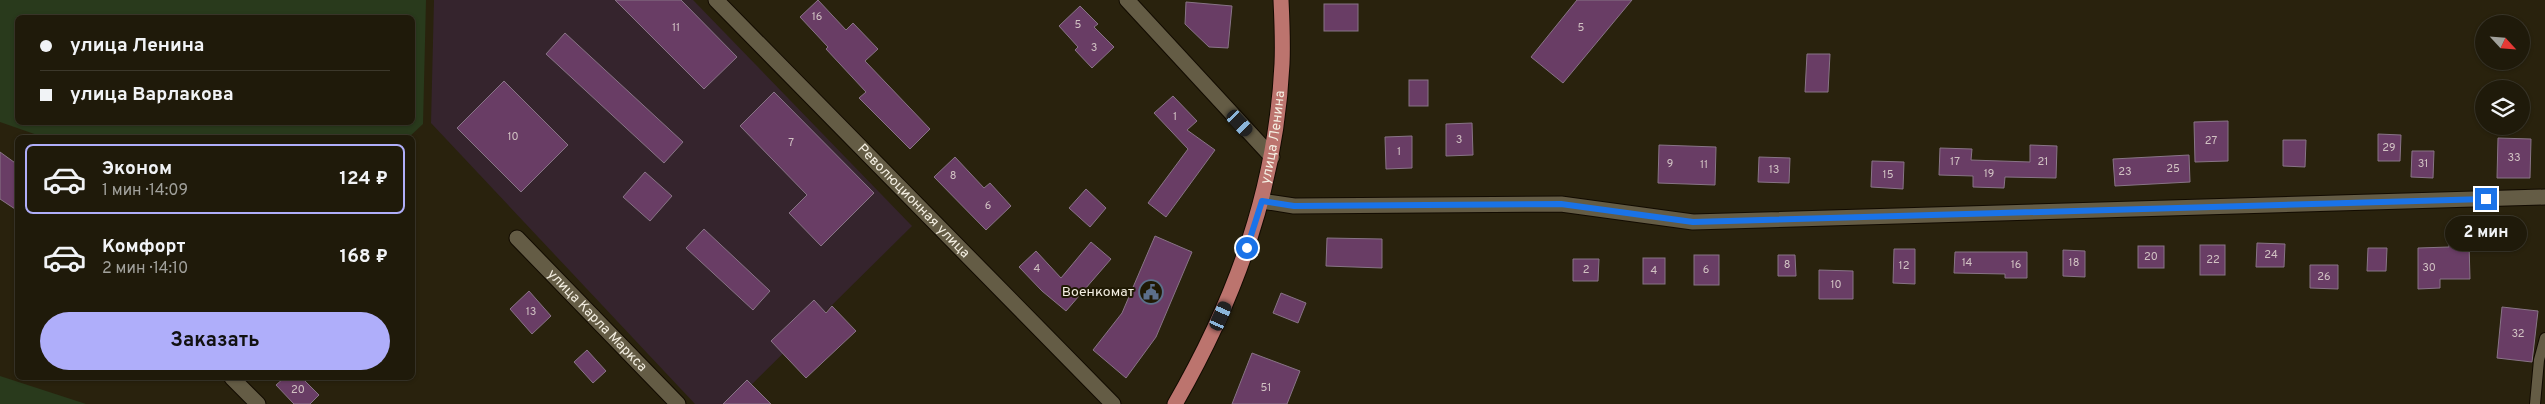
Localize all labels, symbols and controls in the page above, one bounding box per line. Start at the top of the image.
house number: 16 [812,10,822,24]
north arrow [2475,15,2530,70]
map controls [2475,15,2530,135]
house number: 5 [1075,18,1082,32]
house number: 11 [672,21,680,35]
house number: 5 [1578,21,1585,35]
text: улица Ленина [70,34,204,58]
house number: 3 [1091,41,1097,55]
button: layers [2475,80,2530,135]
text: улица Варлакова [70,83,234,107]
street label: улица Ленина [1257,90,1289,186]
car [1224,107,1255,139]
house number: 1 [1173,110,1177,124]
house number: 10 [507,130,519,144]
house number: 3 [1456,133,1462,147]
house number: 27 [2205,134,2217,148]
house number: 7 [788,136,794,150]
street label: Революционная улица [854,141,973,262]
house number: 29 [2382,141,2396,155]
house number: 1 [1397,145,1401,159]
house number: 33 [2507,151,2521,165]
house number: 17 [1950,155,1960,169]
house number: 21 [2038,155,2048,169]
icon: car [42,157,87,202]
text: Эконом [102,157,172,181]
house number: 9 [1667,157,1673,171]
house number: 31 [2418,157,2428,171]
house number: 11 [1700,158,1708,172]
house number: 25 [2166,162,2180,176]
house number: 13 [1769,163,1779,177]
house number: 23 [2118,165,2132,179]
text: 124 ₽ [339,167,388,191]
house number: 19 [1984,167,1994,181]
house number: 15 [1883,168,1894,182]
house number: 8 [950,169,956,183]
text: 1 мин · 14:09 [102,181,188,201]
route end [2475,188,2497,210]
house number: 6 [985,199,991,213]
callout: 2 мин [2445,216,2527,252]
text: 2 мин [2464,223,2508,243]
icon: car [42,235,87,280]
text: Комфорт [102,235,185,259]
route start [1236,237,1258,259]
text: 168 ₽ [340,245,388,269]
house number: 24 [2264,248,2278,262]
house number: 20 [2144,250,2158,264]
house number: 22 [2206,253,2220,267]
house number: 14 [1962,256,1973,270]
house number: 18 [2069,256,2079,270]
house number: 8 [1784,258,1790,272]
house number: 16 [2011,258,2021,272]
text: 2 мин · 14:10 [102,259,188,279]
house number: 12 [1899,259,1909,273]
house number: 30 [2422,261,2436,275]
house number: 4 [1034,262,1041,276]
house number: 2 [1583,263,1589,277]
house number: 6 [1703,263,1709,277]
house number: 4 [1651,264,1658,278]
street label: улица Карла Маркса [544,266,651,375]
house number: 26 [2317,270,2331,284]
house number: 10 [1830,278,1842,292]
public building icon: Военкомат [1138,279,1164,305]
place label: Военкомат [1062,284,1134,301]
car [1208,299,1233,333]
house number: 13 [526,305,536,319]
button: Заказать [40,312,390,370]
house number: 32 [2511,327,2525,341]
house number: 51 [1261,381,1271,395]
house number: 20 [291,383,305,397]

